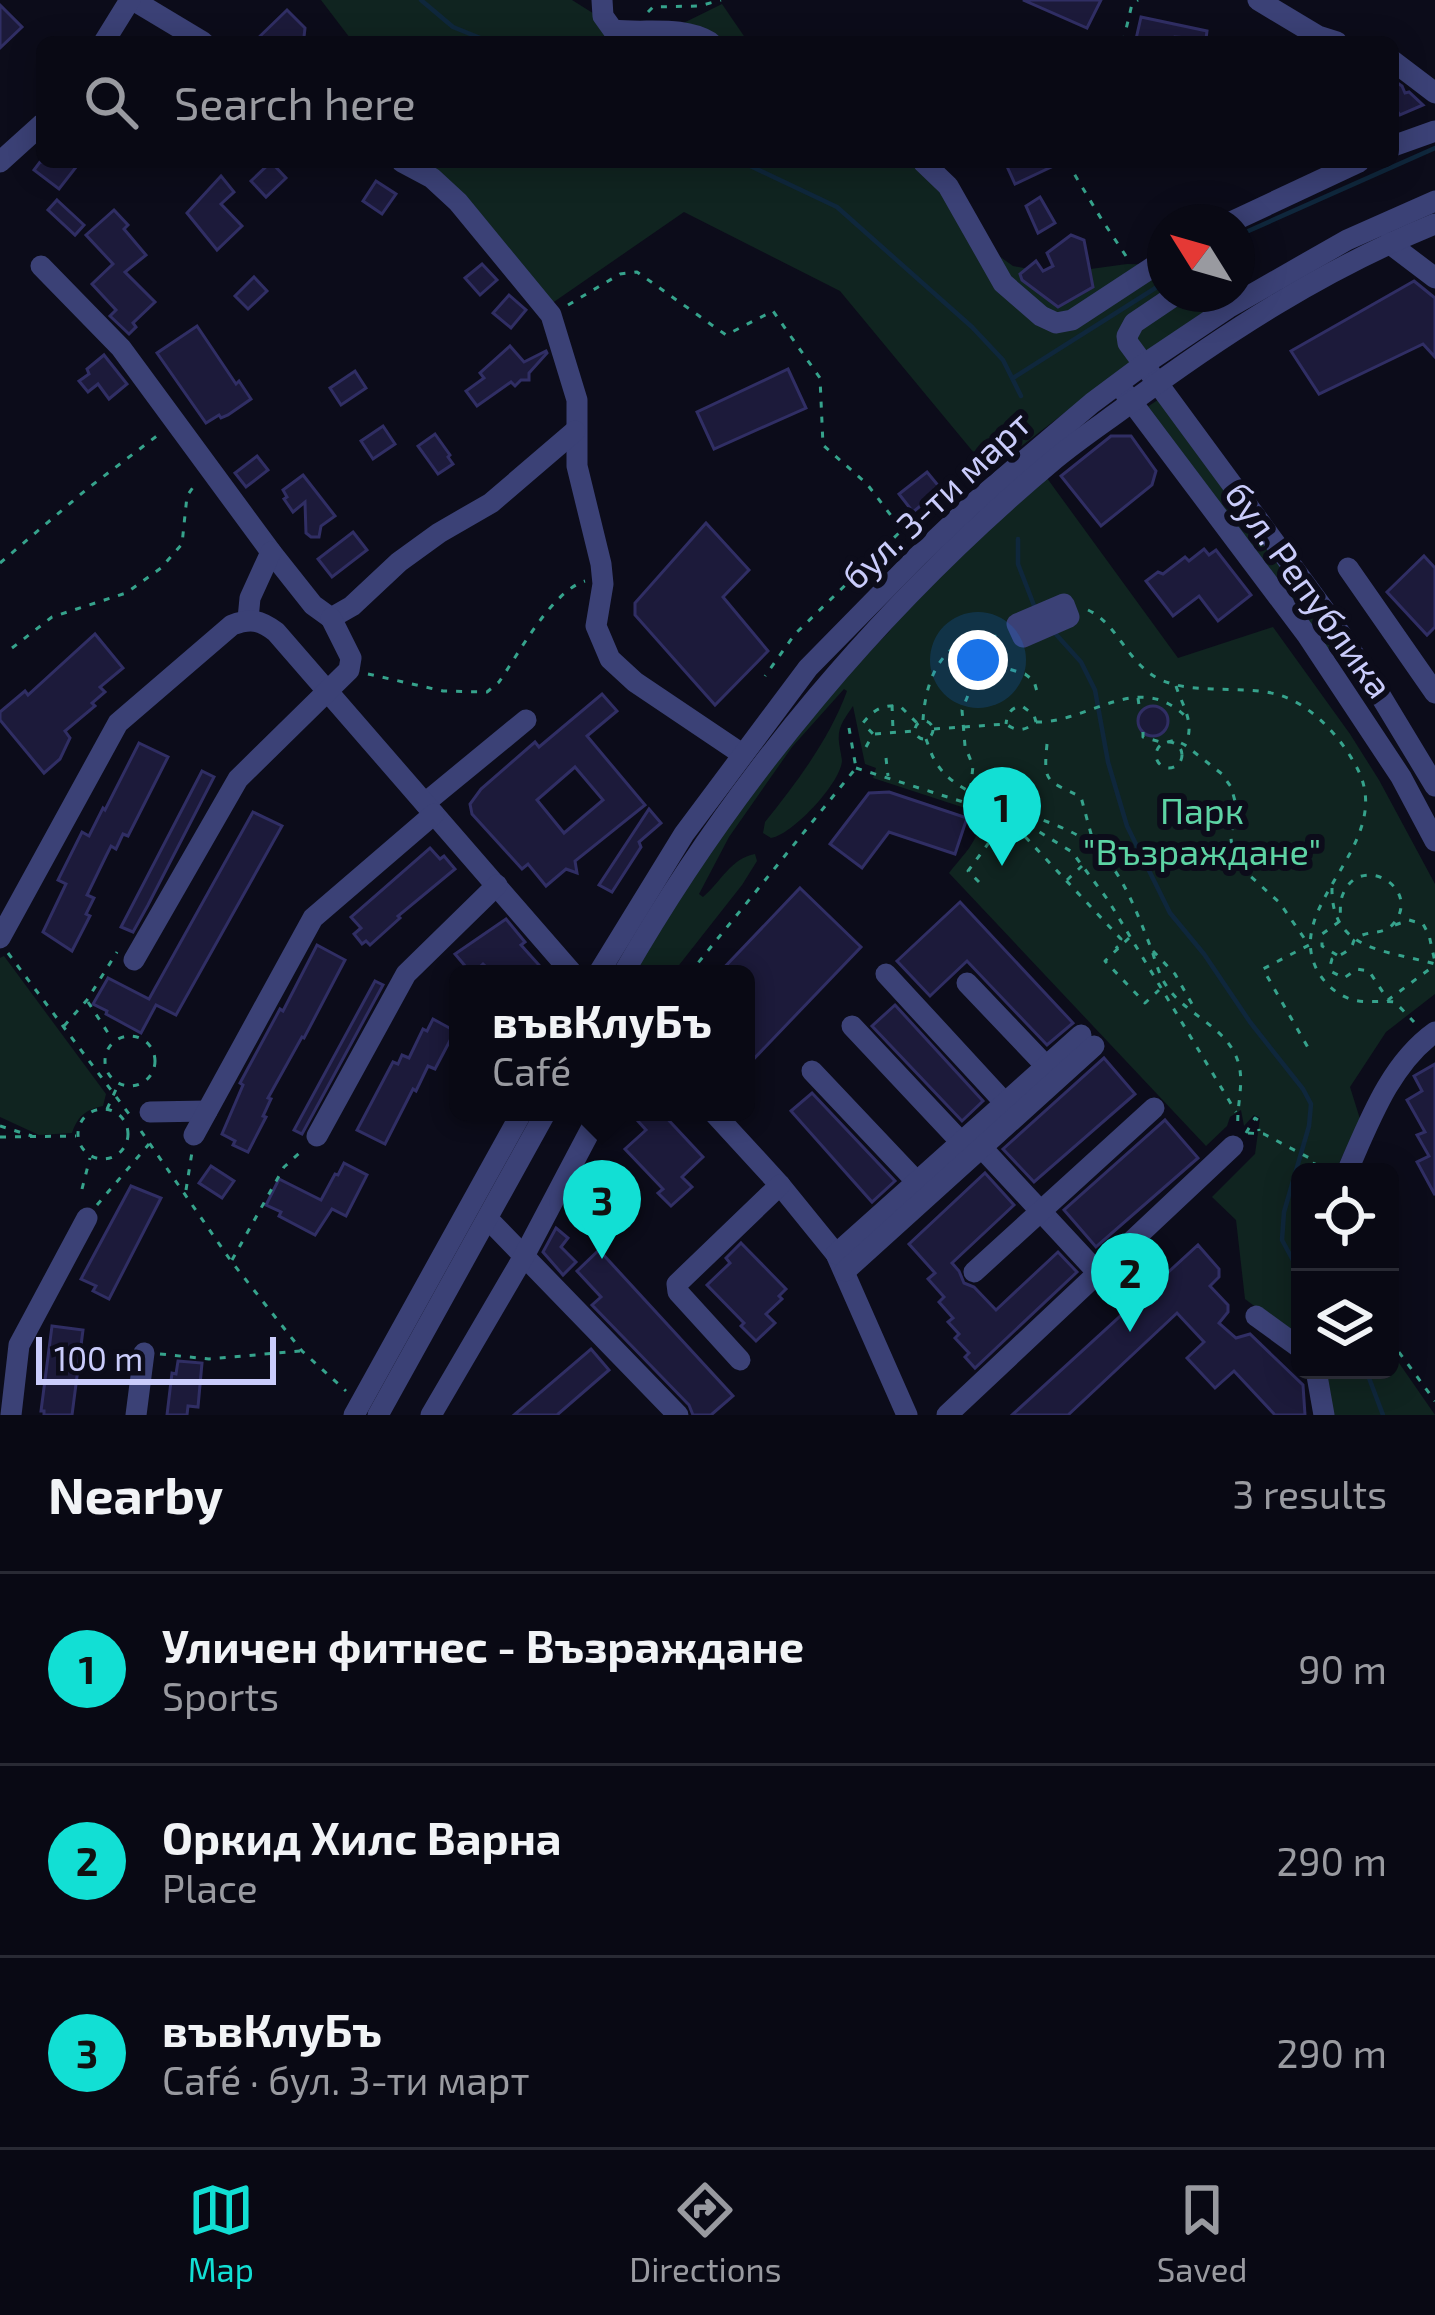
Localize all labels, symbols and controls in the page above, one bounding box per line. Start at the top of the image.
search box [36,36,1399,168]
icon: search [78,69,144,135]
text: Search here [174,75,416,129]
north arrow [1147,204,1255,312]
street label: бул. 3-ти март [832,401,1039,598]
street label: бул. Република [1216,473,1403,706]
your location [948,630,1008,690]
pin: 1 [963,767,1041,866]
park label: Парк "Възраждане" [1083,788,1321,872]
popup [449,965,755,1121]
text: въвКлуБъ [492,993,712,1047]
text: Café [492,1047,571,1094]
pin: 3 [563,1160,641,1259]
map controls [1291,1163,1399,1379]
button: locate [1291,1163,1399,1271]
pin: 2 [1091,1233,1169,1332]
button: layers [1291,1271,1399,1379]
scale bar [36,1331,276,1384]
text: 100 m [54,1338,143,1378]
text: Nearby [48,1463,223,1524]
text: 3 results [1233,1470,1387,1517]
text: Уличен фитнес - Възраждане [162,1618,804,1672]
text: 1 [79,1645,95,1692]
text: 90 m [1298,1645,1387,1692]
text: Sports [162,1672,279,1719]
text: Оркид Хилс Варна [162,1810,562,1864]
text: 2 [76,1837,98,1884]
text: 290 m [1276,1837,1387,1884]
text: Place [162,1864,258,1911]
text: въвКлуБъ [162,2002,382,2056]
text: 3 [76,2029,98,2076]
text: 290 m [1276,2029,1387,2076]
text: Café · бул. 3-ти март [162,2056,530,2103]
tab: Map [188,2177,254,2289]
tab: Directions [629,2177,781,2289]
tab: Saved [1157,2177,1247,2289]

